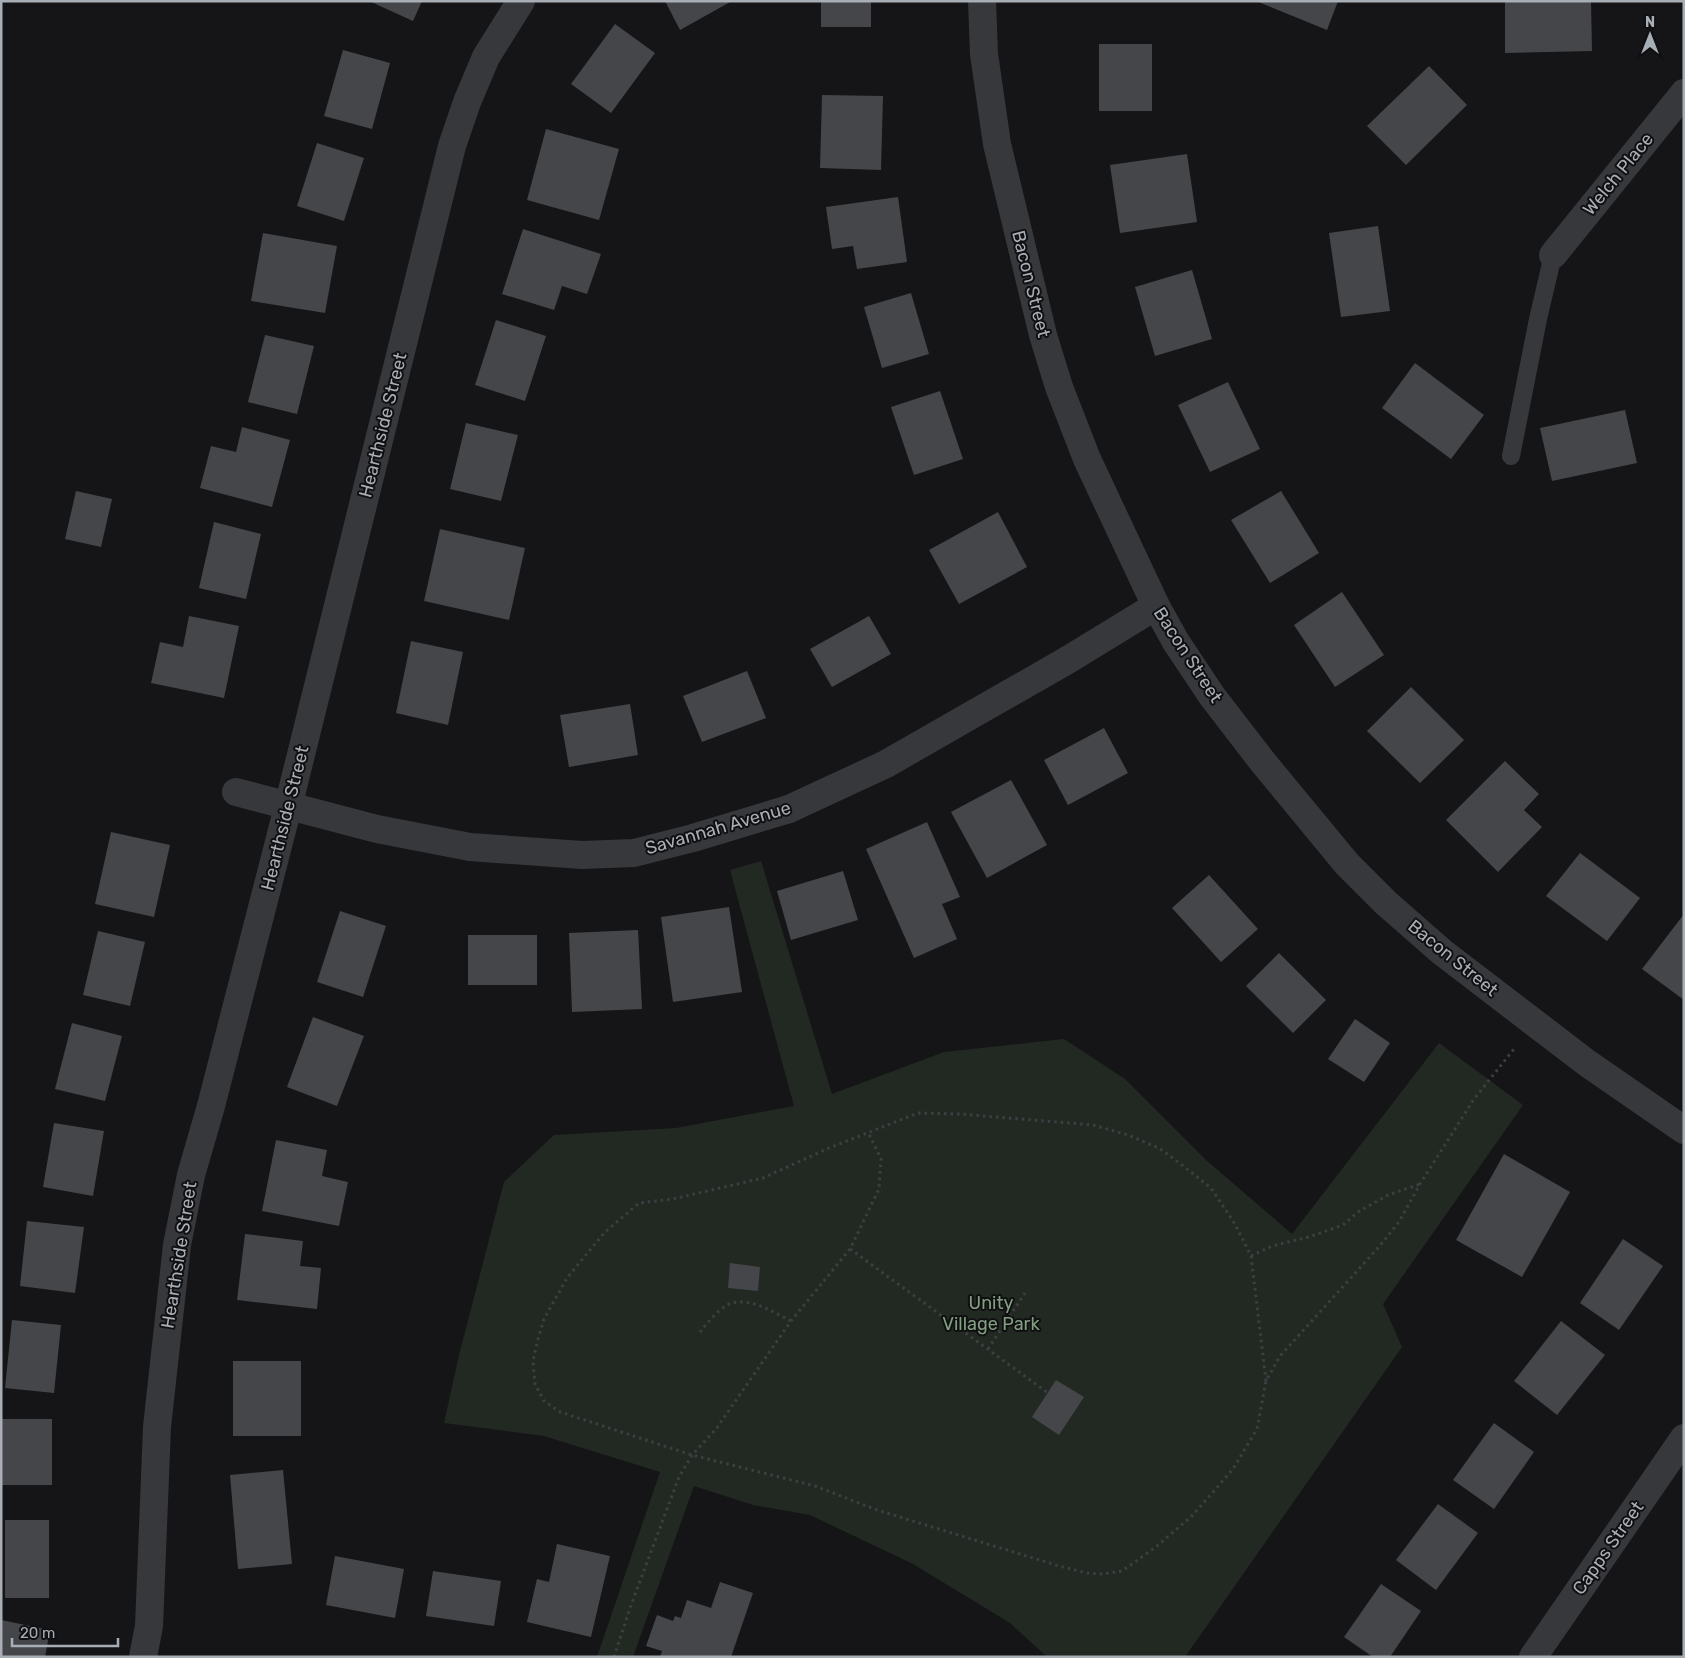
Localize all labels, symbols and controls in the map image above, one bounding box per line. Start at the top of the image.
north arrow [1625,10,1675,60]
text: N [1645,14,1655,31]
street label: Welch Place [1578,128,1658,220]
street label: Bacon Street [1007,228,1055,340]
street label: Hearthside Street [354,350,412,500]
street label: Bacon Street [1149,603,1227,707]
street label: Hearthside Street [256,743,314,893]
street label: Savannah Avenue [643,797,793,859]
street label: Bacon Street [1403,915,1503,1001]
street label: Hearthside Street [157,1180,201,1330]
park label: Unity Village Park [942,1292,1040,1335]
street label: Capps Street [1568,1497,1648,1599]
scale bar [12,1616,119,1648]
text: 20 m [20,1624,55,1642]

